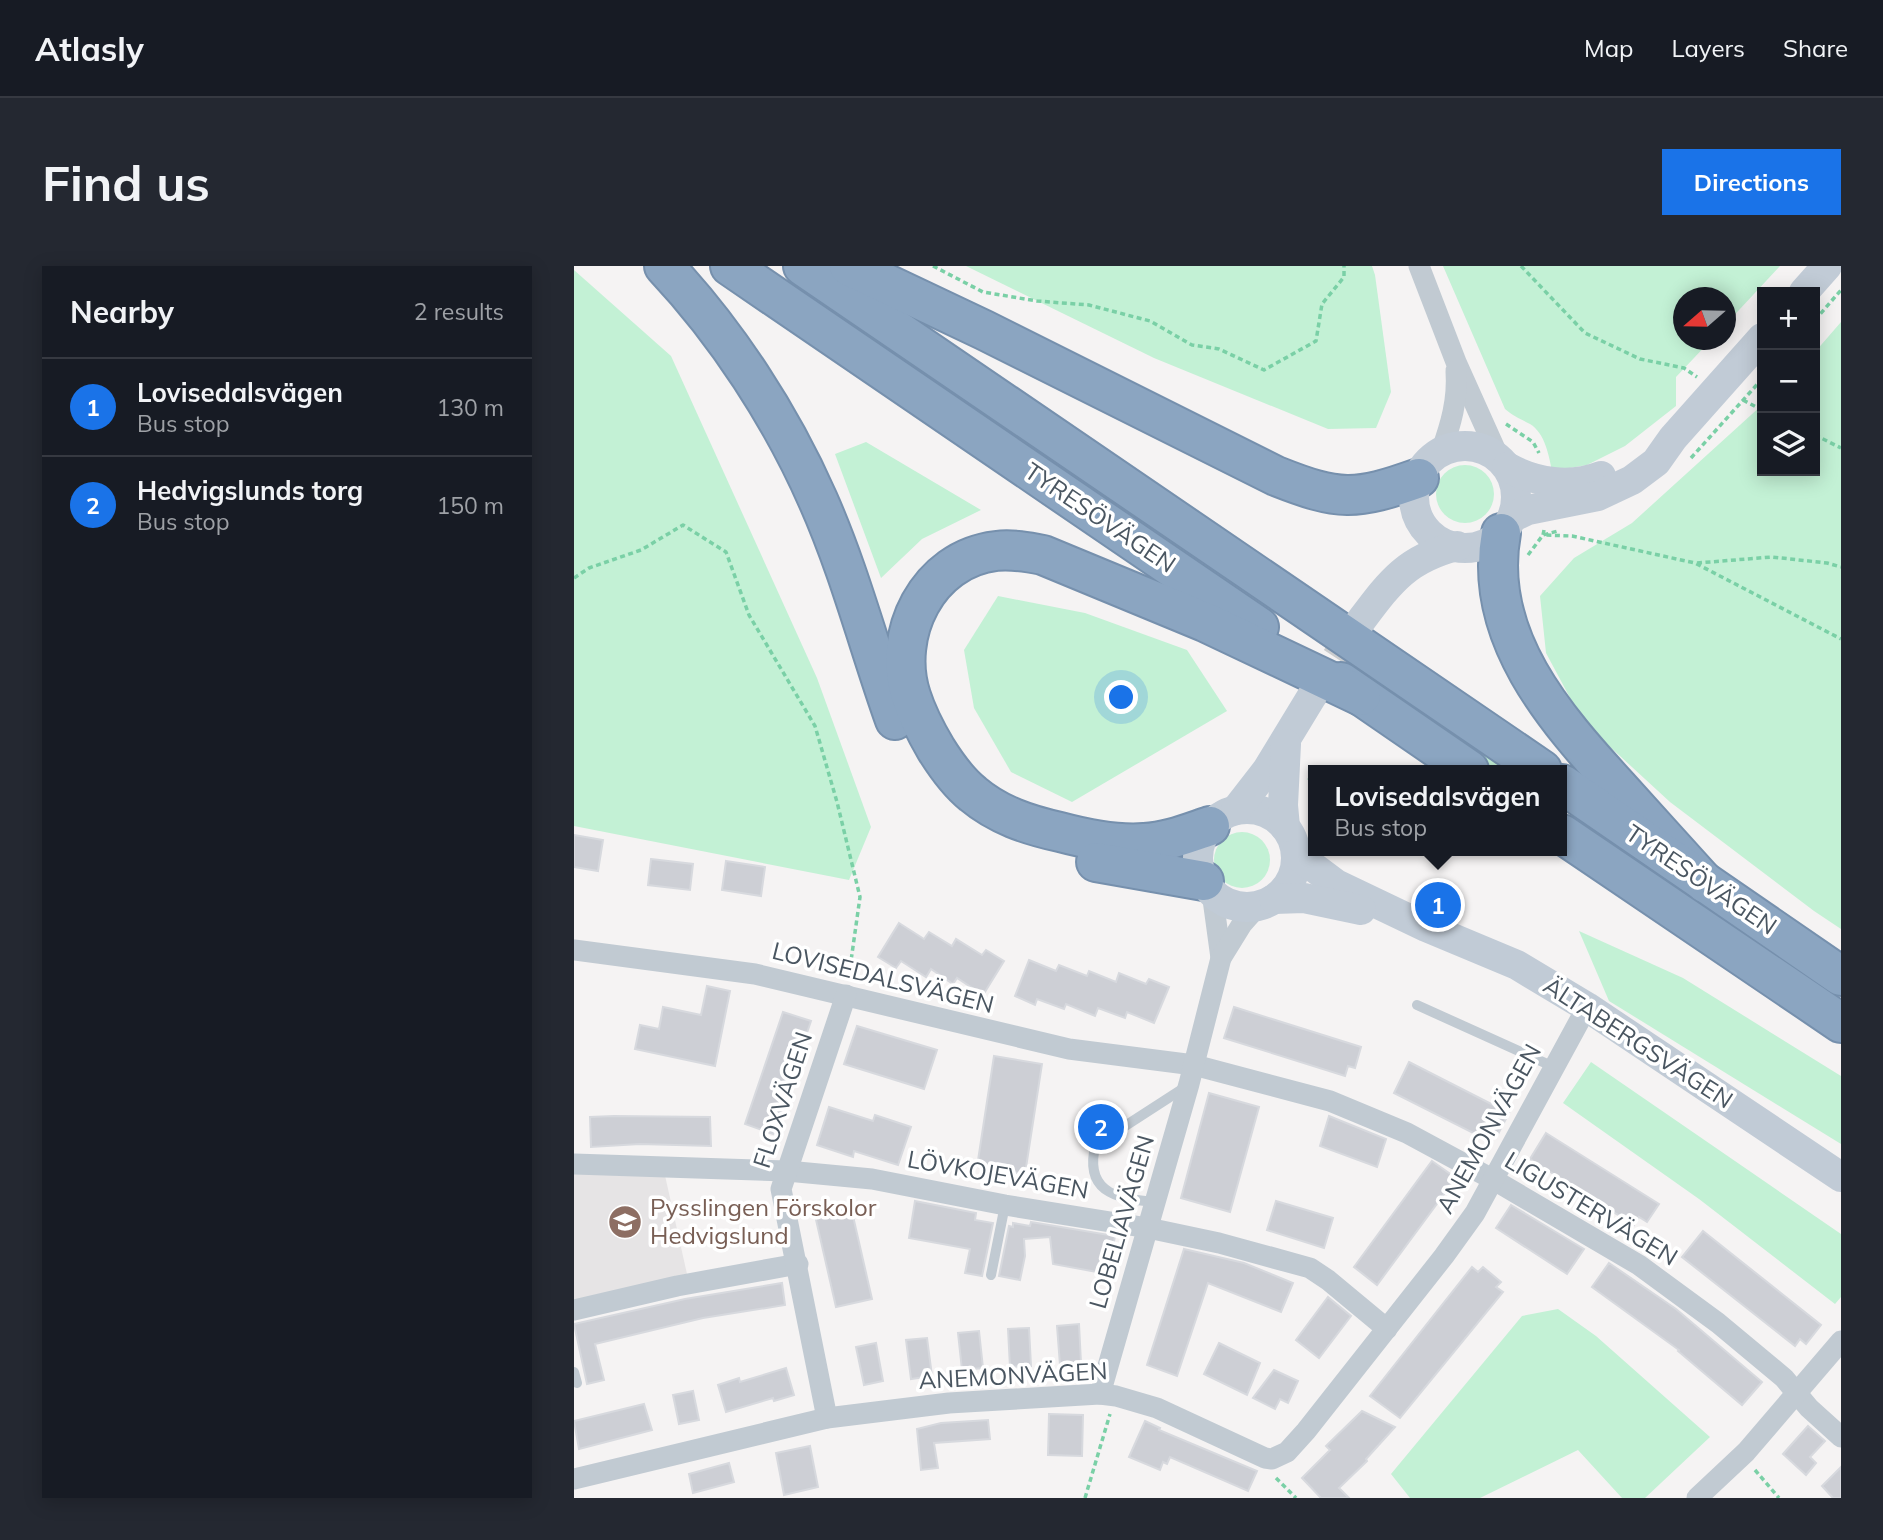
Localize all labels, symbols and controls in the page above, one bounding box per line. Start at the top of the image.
text: Atlasly [35,28,144,69]
text: Map [1584,33,1633,63]
text: Layers [1671,33,1745,63]
text: Share [1783,33,1848,63]
button: Directions [1662,149,1841,215]
text: Find us [42,152,210,213]
north arrow [1673,287,1736,350]
map controls [1757,287,1820,476]
button: + [1757,287,1820,350]
text: Nearby [70,293,174,331]
text: 2 results [414,297,504,326]
button: − [1757,350,1820,413]
text: Lovisedalsvägen [137,376,343,409]
text: 1 [86,393,100,422]
text: 130 m [436,393,504,422]
text: Bus stop [137,409,229,438]
button: layers [1757,413,1820,476]
street label: TYRESÖVÄGEN [1019,456,1182,579]
text: Hedvigslunds torg [137,474,363,507]
text: 2 [86,491,100,520]
text: 150 m [436,491,504,520]
text: Bus stop [137,507,229,536]
your location [1104,680,1138,714]
popup [1308,765,1567,856]
text: Lovisedalsvägen [1335,780,1540,813]
text: Bus stop [1335,813,1427,842]
street label: TYRESÖVÄGEN [1620,818,1783,941]
pin: 1 [1415,879,1461,931]
street label: LOVISEDALSVÄGEN [769,935,997,1019]
street label: ÄLTABERGSVÄGEN [1538,970,1739,1115]
street label: FLOXVÄGEN [746,1028,818,1171]
street label: ANEMONVÄGEN [1429,1039,1547,1218]
pin: 2 [1078,1101,1124,1153]
street label: LOBELIAVÄGEN [1082,1131,1160,1312]
street label: LÖVKOJEVÄGEN [905,1143,1091,1205]
street label: LIGUSTERVÄGEN [1500,1145,1683,1272]
place label: Pysslingen Förskolor Hedvigslund [650,1192,877,1250]
school or university icon: Pysslingen Förskolor Hedvigslund [606,1203,644,1241]
street label: ANEMONVÄGEN [918,1355,1108,1395]

